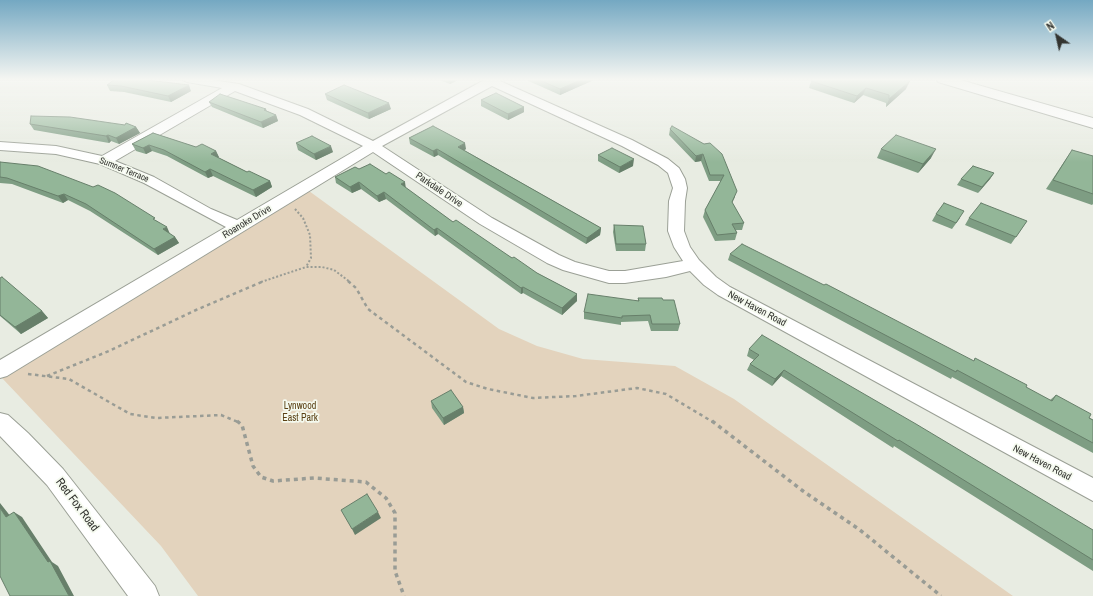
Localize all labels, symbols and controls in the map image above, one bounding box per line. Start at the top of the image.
north arrow [1037,16,1077,56]
text: N [1044,18,1057,34]
street label: Sumner Terrace [98,155,150,185]
street label: Parkdale Drive [413,170,465,210]
street label: Roanoke Drive [220,203,274,241]
street label: New Haven Road [726,289,788,329]
park label: Lynwood East Park [282,400,318,424]
street label: New Haven Road [1011,443,1073,483]
street label: Red Fox Road [52,476,102,534]

